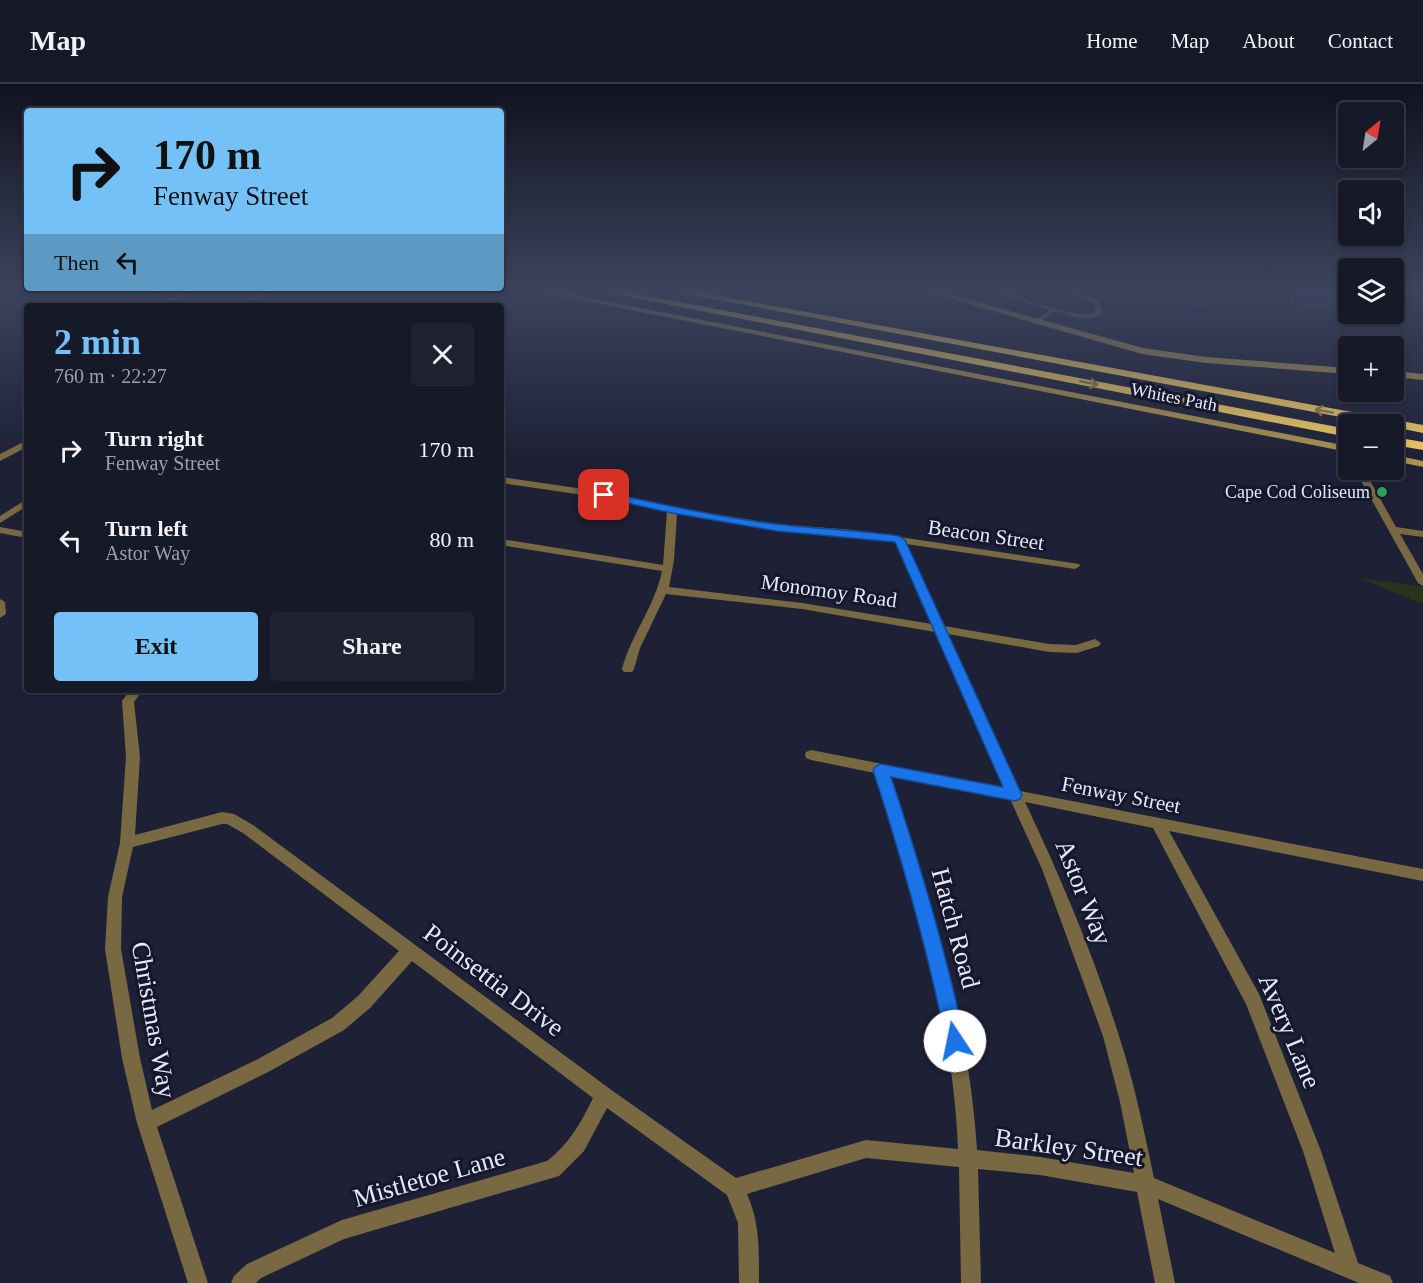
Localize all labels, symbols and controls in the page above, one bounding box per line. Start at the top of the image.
text: Map [30,25,86,56]
text: Home [1086,29,1138,53]
text: Map [1171,29,1209,53]
text: About [1242,29,1295,53]
text: Contact [1328,29,1393,53]
north arrow [1338,102,1404,168]
map controls [1338,102,1404,480]
icon: right [54,132,132,210]
text: 170 m [153,132,262,178]
button: sound [1338,180,1404,246]
text: Fenway Street [153,181,308,211]
icon: left [111,246,144,279]
text: Then [54,250,99,275]
button: layers [1338,258,1404,324]
text: 2 min [54,322,141,362]
button: close [411,323,474,386]
button: + [1338,336,1404,402]
text: 760 m · 22:27 [54,365,167,387]
one-way arrow [1079,378,1099,389]
street label: Whites Path [1129,379,1219,415]
one-way arrow [1315,405,1334,416]
button: − [1338,414,1404,480]
text: Turn right [105,426,204,451]
icon: right [54,434,87,467]
text: 170 m [418,437,474,462]
text: Fenway Street [105,452,220,474]
pin [578,469,629,520]
icon: arrive [587,478,620,511]
place label: Cape Cod Coliseum [1225,482,1370,502]
marker: Cape Cod Coliseum [1375,485,1389,499]
street label: Beacon Street [926,515,1046,555]
text: Turn left [105,516,188,541]
icon: left [54,524,87,557]
text: 80 m [429,527,474,552]
text: Astor Way [105,542,190,564]
street label: Monomoy Road [759,570,899,612]
button: Exit [54,612,258,681]
button: Share [270,612,474,681]
street label: Fenway Street [1059,772,1183,818]
street label: Astor Way [1049,835,1118,949]
street label: Hatch Road [926,865,986,992]
street label: Poinsettia Drive [418,918,570,1043]
street label: Christmas Way [125,940,182,1101]
street label: Avery Lane [1252,970,1327,1093]
position arrow [923,1009,987,1073]
street label: Barkley Street [993,1123,1146,1172]
street label: Mistletoe Lane [350,1142,508,1213]

